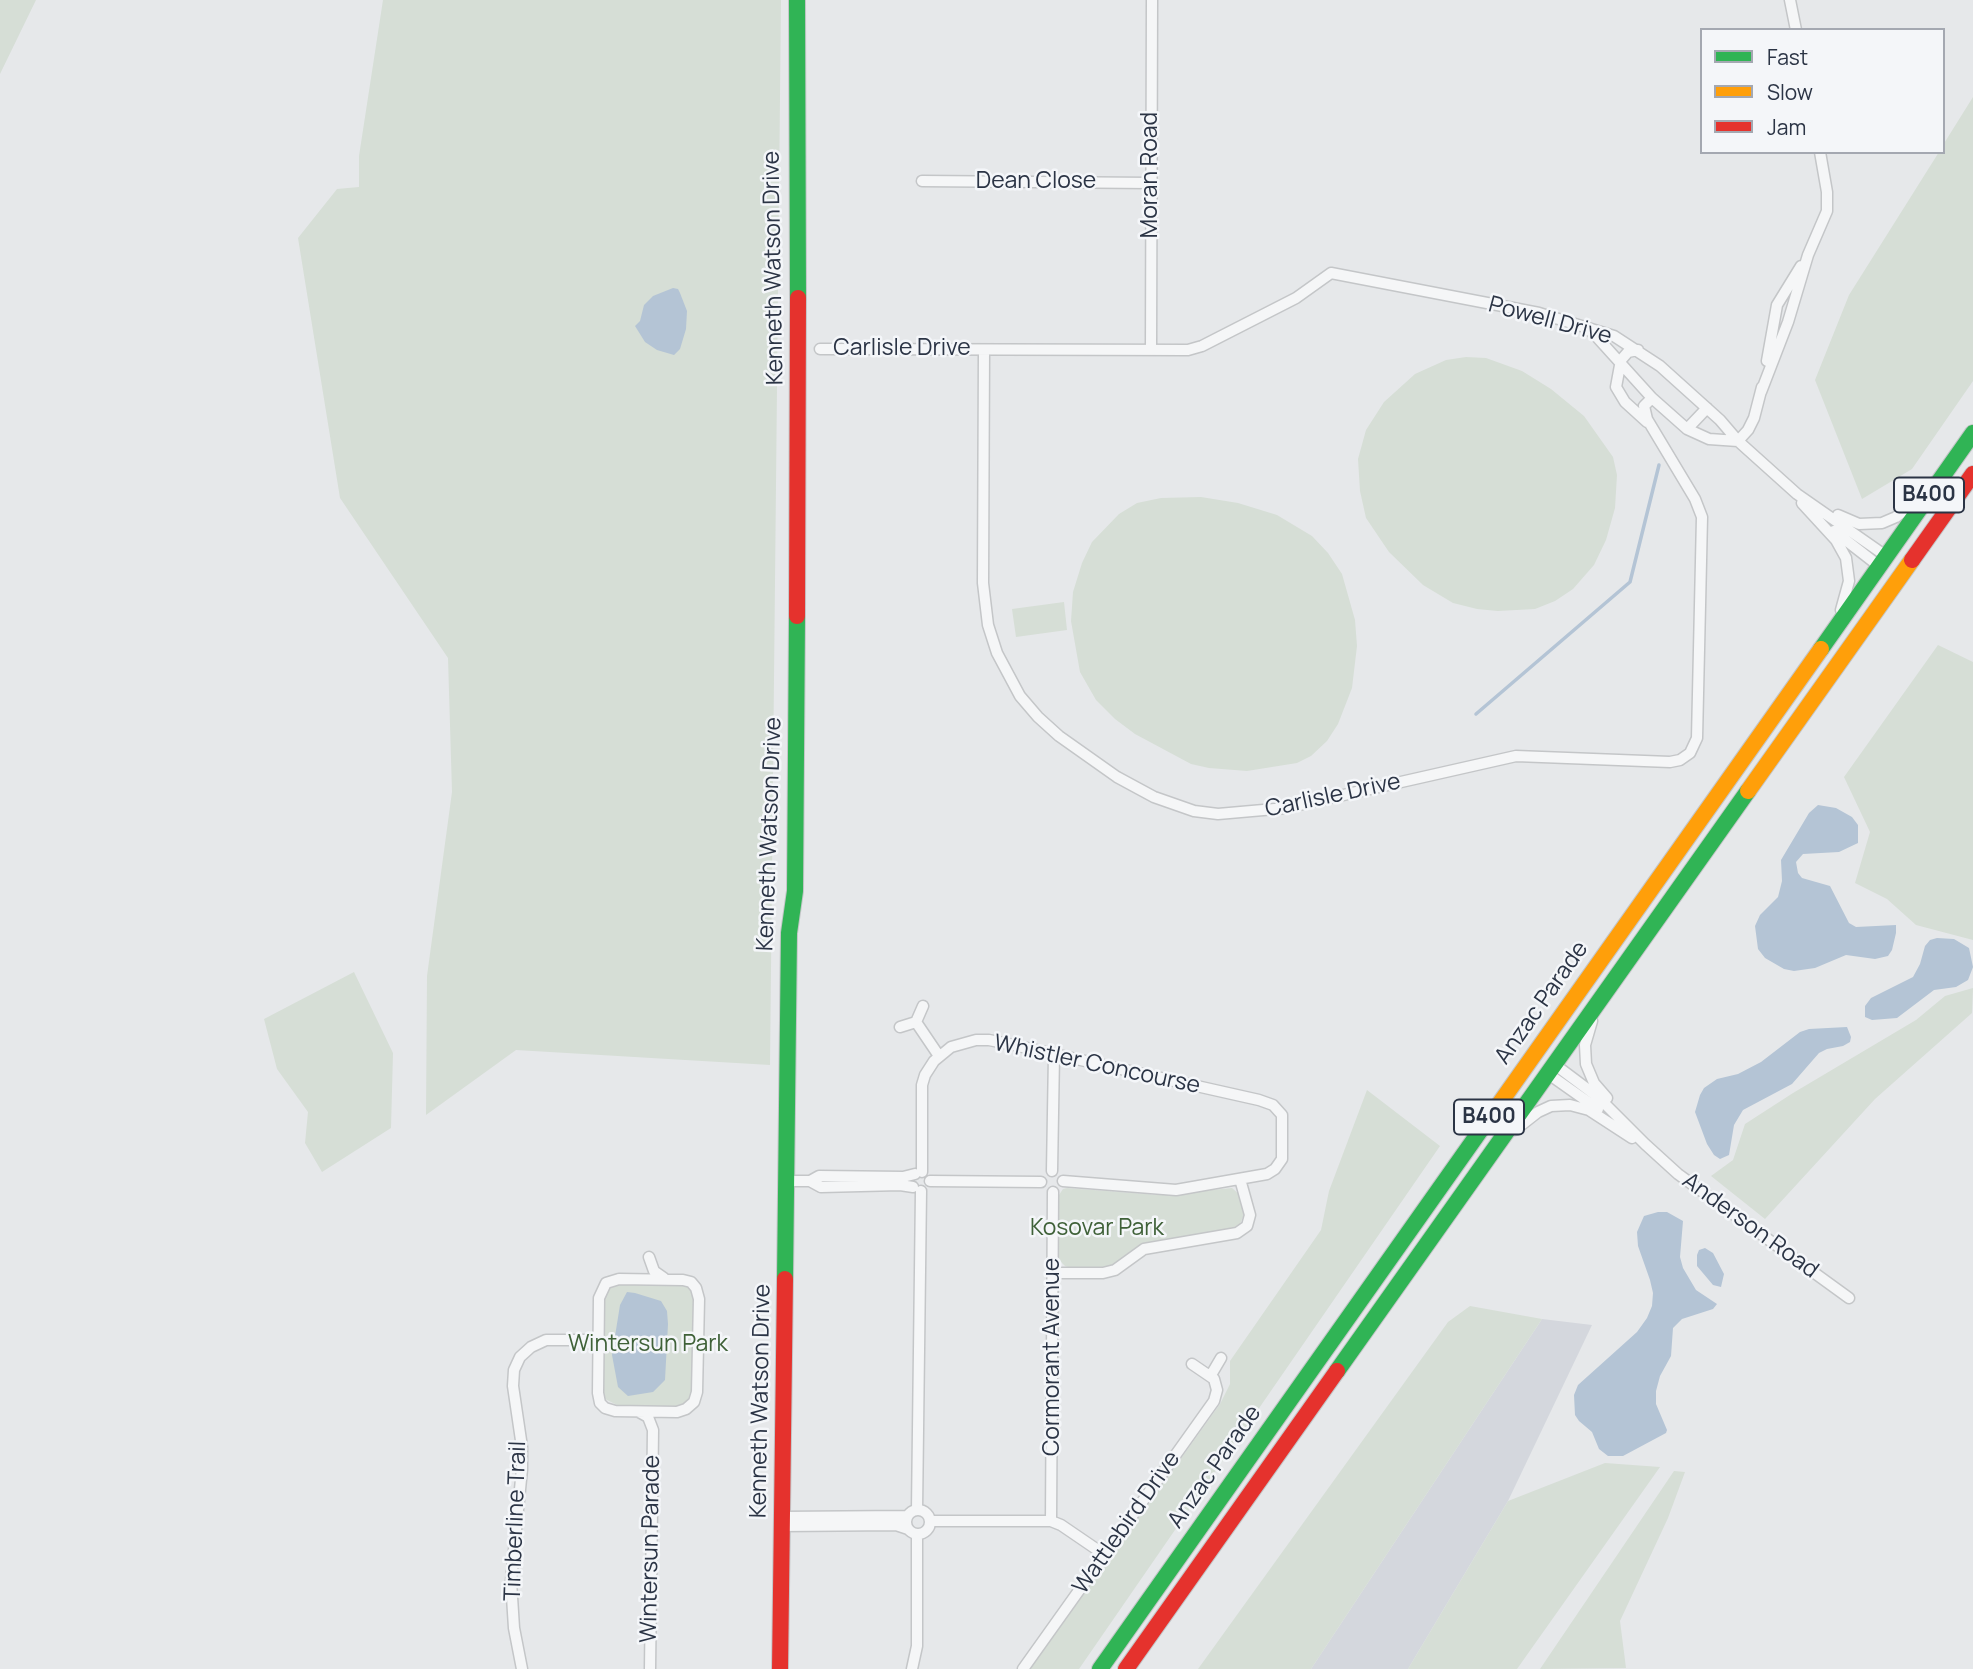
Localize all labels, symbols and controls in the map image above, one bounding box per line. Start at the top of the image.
legend [1700,28,1945,154]
text: Fast [1767,43,1808,71]
text: Slow [1767,78,1813,106]
street label: Moran Road [1137,112,1165,238]
text: Jam [1767,113,1806,141]
street label: Kenneth Watson Drive [758,151,790,385]
street label: Dean Close [976,168,1096,196]
street label: Powell Drive [1485,291,1615,351]
street label: Carlisle Drive [833,335,971,363]
road number: B400 [1894,477,1964,512]
street label: Kenneth Watson Drive [752,717,788,951]
street label: Carlisle Drive [1263,768,1403,824]
street label: Anzac Parade [1490,936,1594,1070]
street label: Whistler Concourse [991,1030,1203,1100]
road number: B400 [1454,1100,1524,1134]
street label: Anderson Road [1677,1167,1823,1285]
park label: Kosovar Park [1030,1215,1164,1243]
street label: Cormorant Avenue [1039,1258,1067,1456]
street label: Kenneth Watson Drive [745,1284,777,1518]
park label: Wintersun Park [568,1331,728,1359]
street label: Anzac Parade [1163,1400,1267,1534]
street label: Timberline Trail [499,1440,533,1602]
street label: Wattlebird Drive [1067,1446,1187,1600]
street label: Wintersun Parade [636,1455,666,1643]

